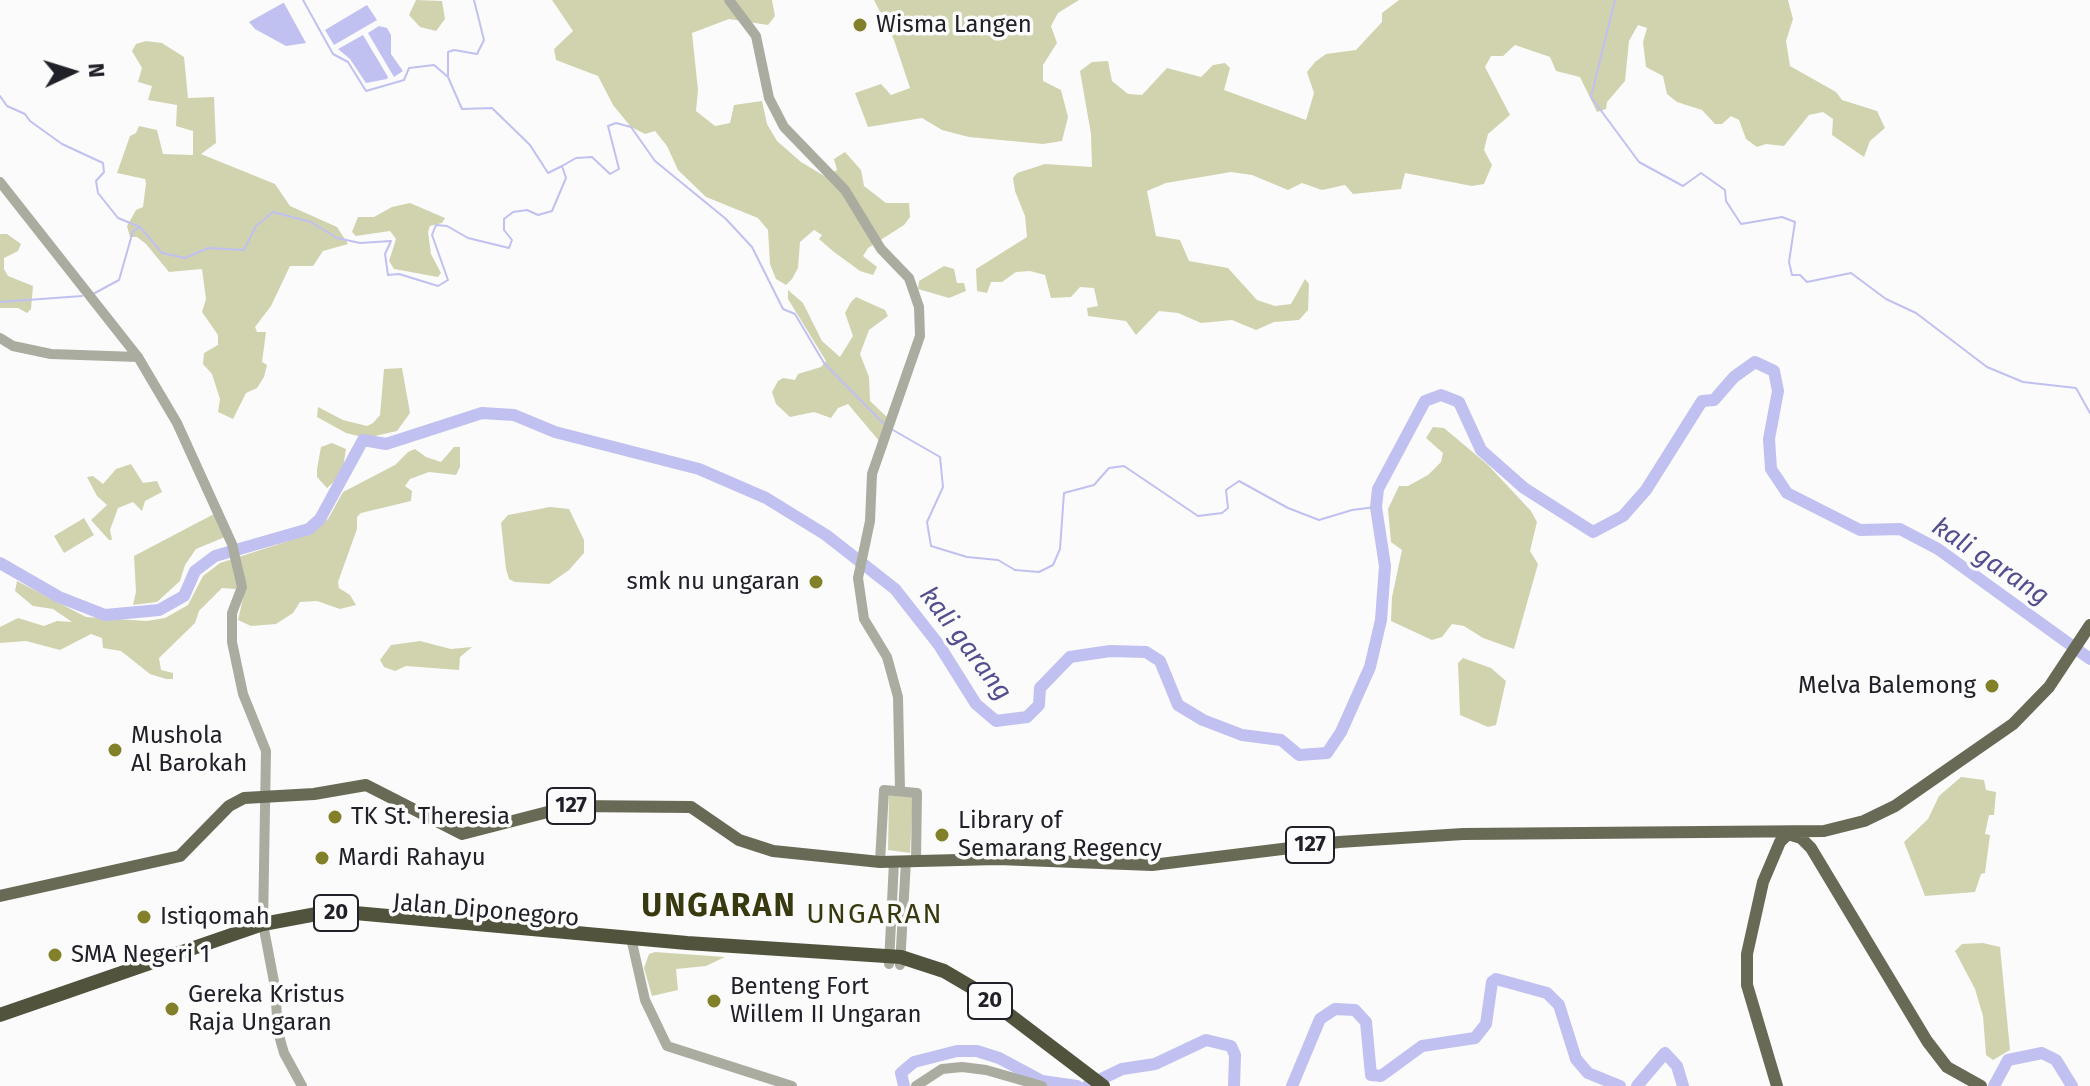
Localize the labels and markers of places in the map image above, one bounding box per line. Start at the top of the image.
place label: Wisma Langen [876,11,1032,39]
marker: Wisma Langen [851,16,869,34]
place label: smk nu ungaran [627,568,800,596]
marker: smk nu ungaran [807,573,825,591]
place label: Melva Balemong [1798,672,1976,700]
marker: Melva Balemong [1983,677,2001,695]
place label: Mushola Al Barokah [131,722,247,778]
marker: Mushola Al Barokah [106,741,124,759]
place label: TK St. Theresia [351,803,510,831]
place label: Library of Semarang Regency [958,807,1162,863]
marker: TK St. Theresia [326,808,344,826]
marker: Library of Semarang Regency [933,826,951,844]
place label: Mardi Rahayu [338,844,486,872]
marker: Mardi Rahayu [313,849,331,867]
place label: Istiqomah [160,903,270,931]
marker: Istiqomah [135,908,153,926]
place label: SMA Negeri 1 [71,941,210,969]
marker: SMA Negeri 1 [46,946,64,964]
place label: Benteng Fort Willem II Ungaran [730,973,922,1029]
place label: Gereka Kristus Raja Ungaran [188,981,344,1037]
marker: Benteng Fort Willem II Ungaran [705,992,723,1010]
marker: Gereka Kristus Raja Ungaran [163,1000,181,1018]

